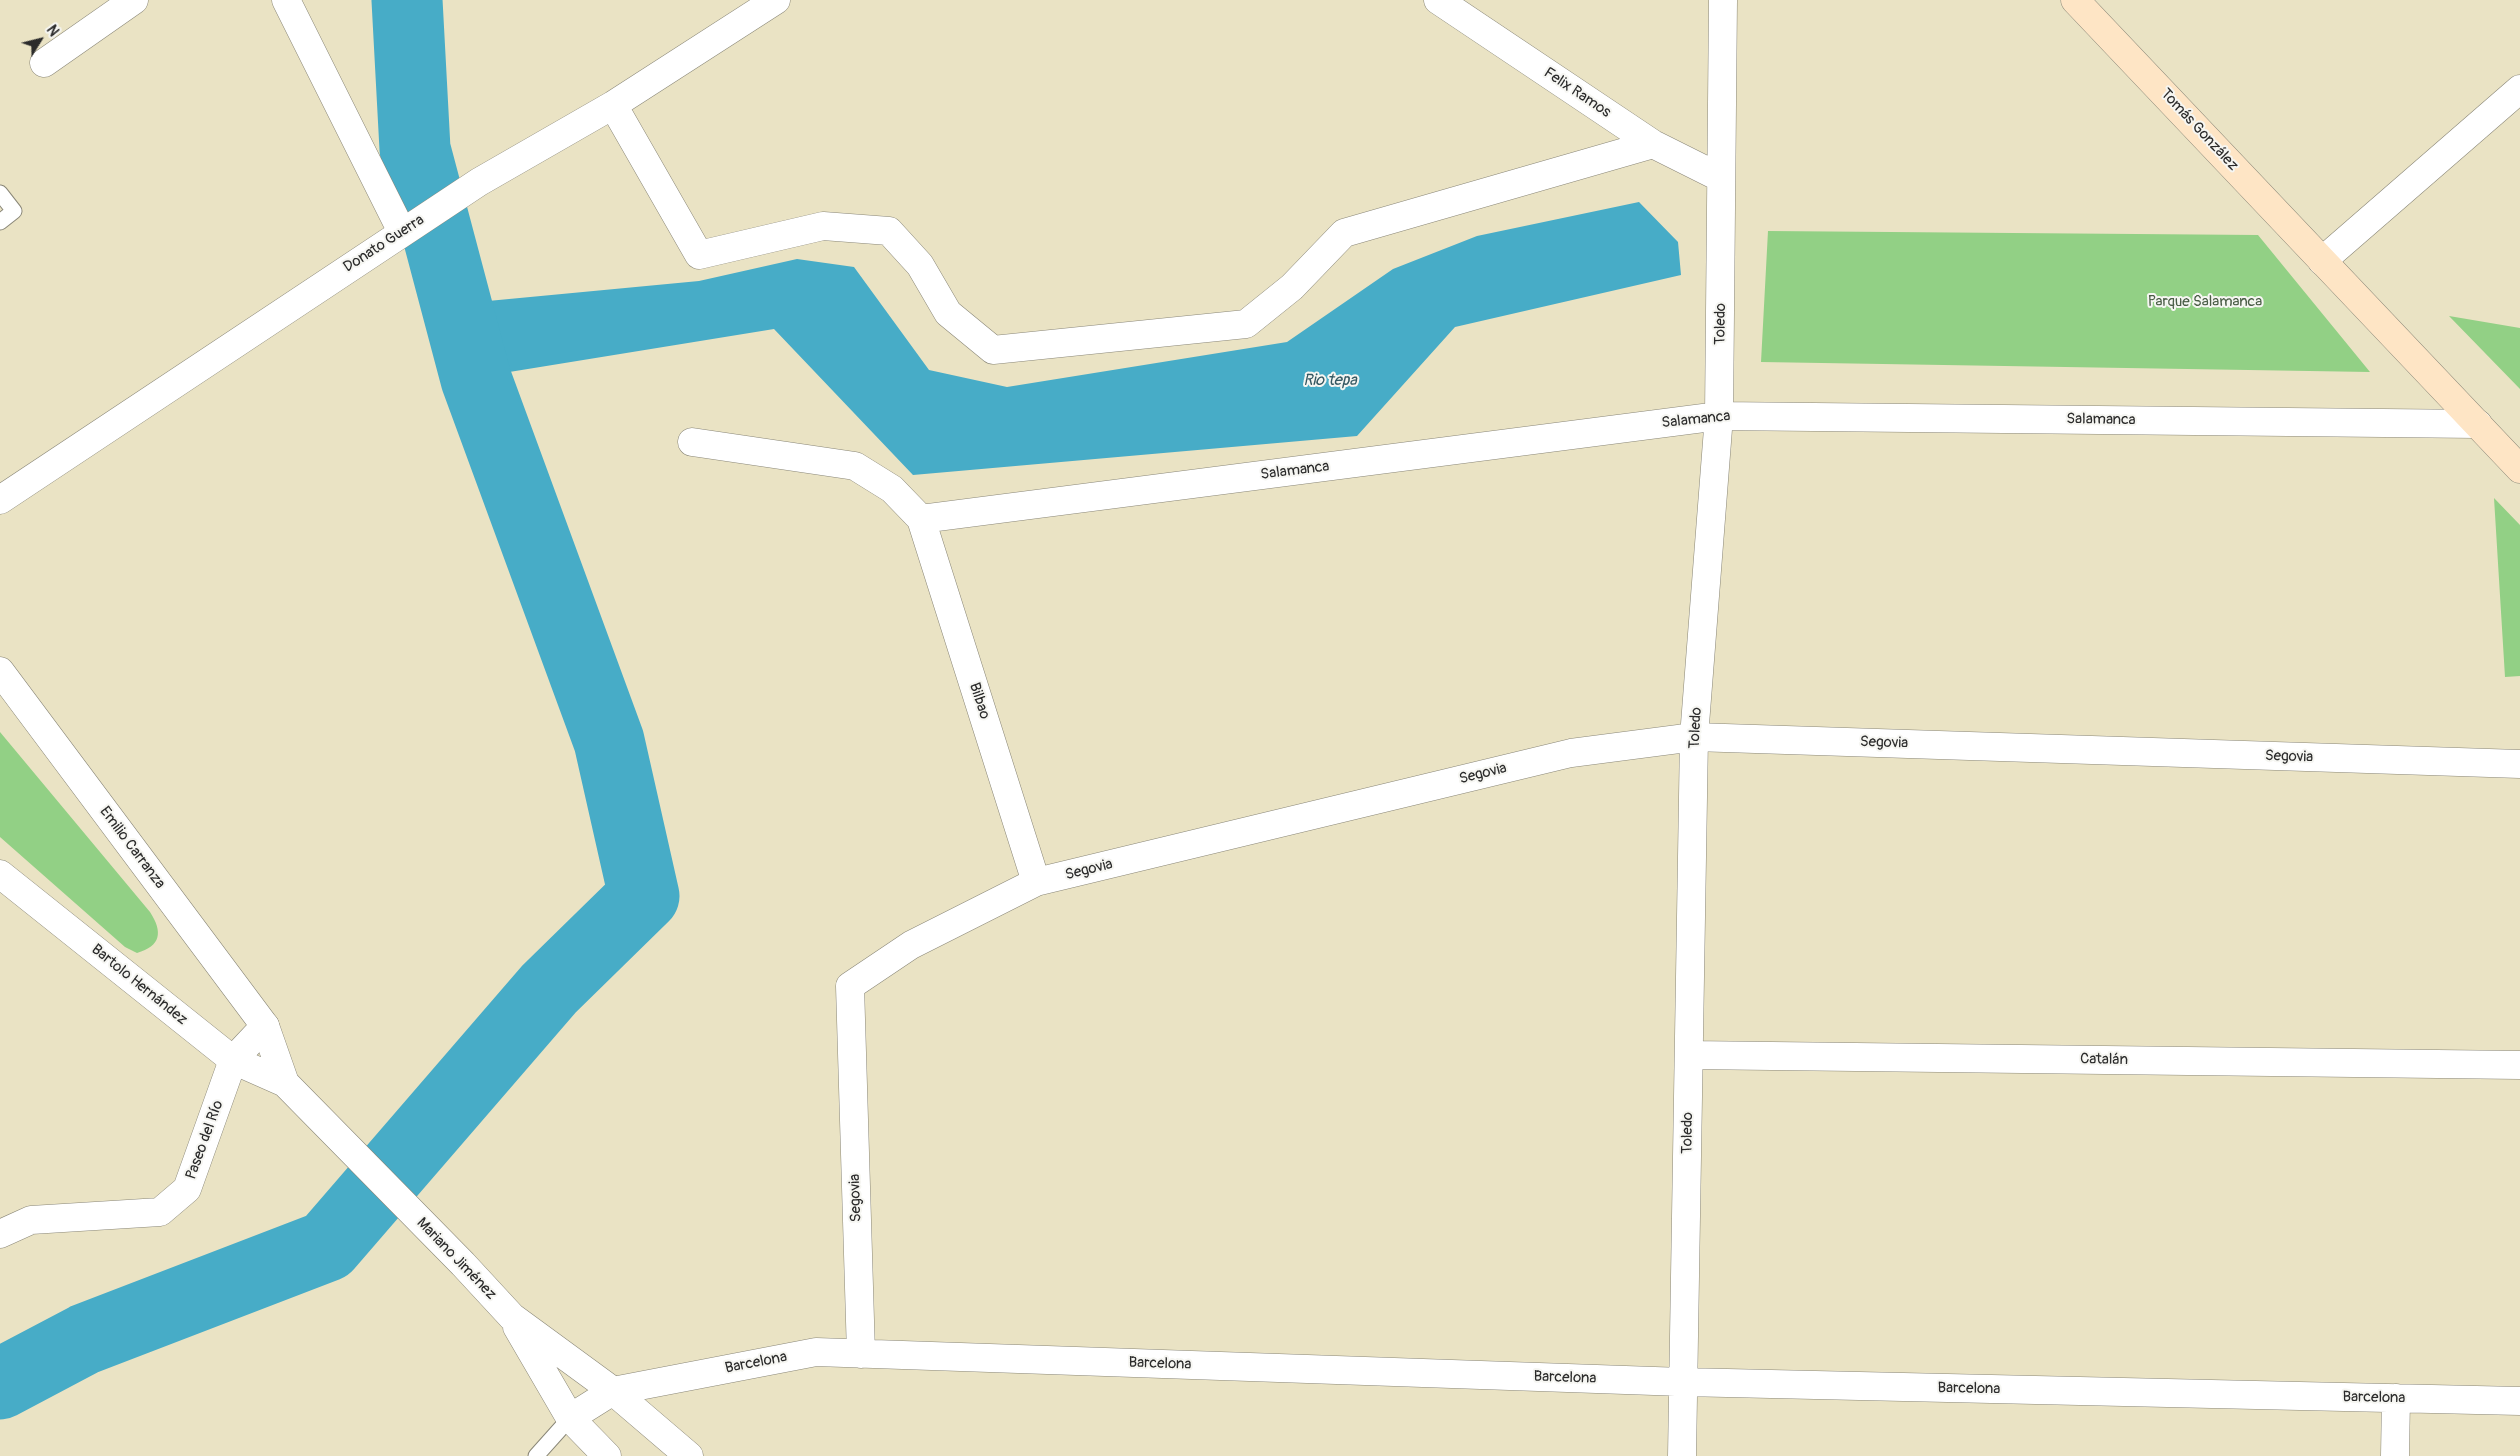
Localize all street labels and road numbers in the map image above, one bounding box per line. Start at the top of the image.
street label: Felix Ramos [1540,64,1614,122]
street label: Tomás González [2156,85,2242,175]
street label: Donato Guerra [340,211,428,277]
street label: Toledo [1712,303,1730,345]
street label: Salamanca [1661,407,1731,433]
street label: Salamanca [2066,410,2136,430]
street label: Salamanca [1260,458,1330,484]
street label: Bilbao [965,681,993,721]
street label: Toledo [1686,707,1706,749]
street label: Segovia [1860,733,1908,753]
street label: Segovia [2265,747,2313,767]
street label: Segovia [1457,759,1509,789]
street label: Emilio Carranza [95,803,169,893]
street label: Segovia [1063,855,1115,885]
street label: Bartolo Hernández [87,941,191,1029]
street label: Catalán [2080,1051,2128,1069]
street label: Paseo del Río [182,1098,228,1182]
street label: Toledo [1679,1112,1697,1154]
street label: Segovia [846,1174,866,1222]
street label: Mariano Jiménez [412,1214,500,1304]
street label: Barcelona [723,1348,789,1378]
street label: Barcelona [1128,1354,1192,1374]
street label: Barcelona [1533,1368,1597,1388]
street label: Barcelona [1937,1379,2001,1399]
street label: Barcelona [2342,1388,2406,1408]

